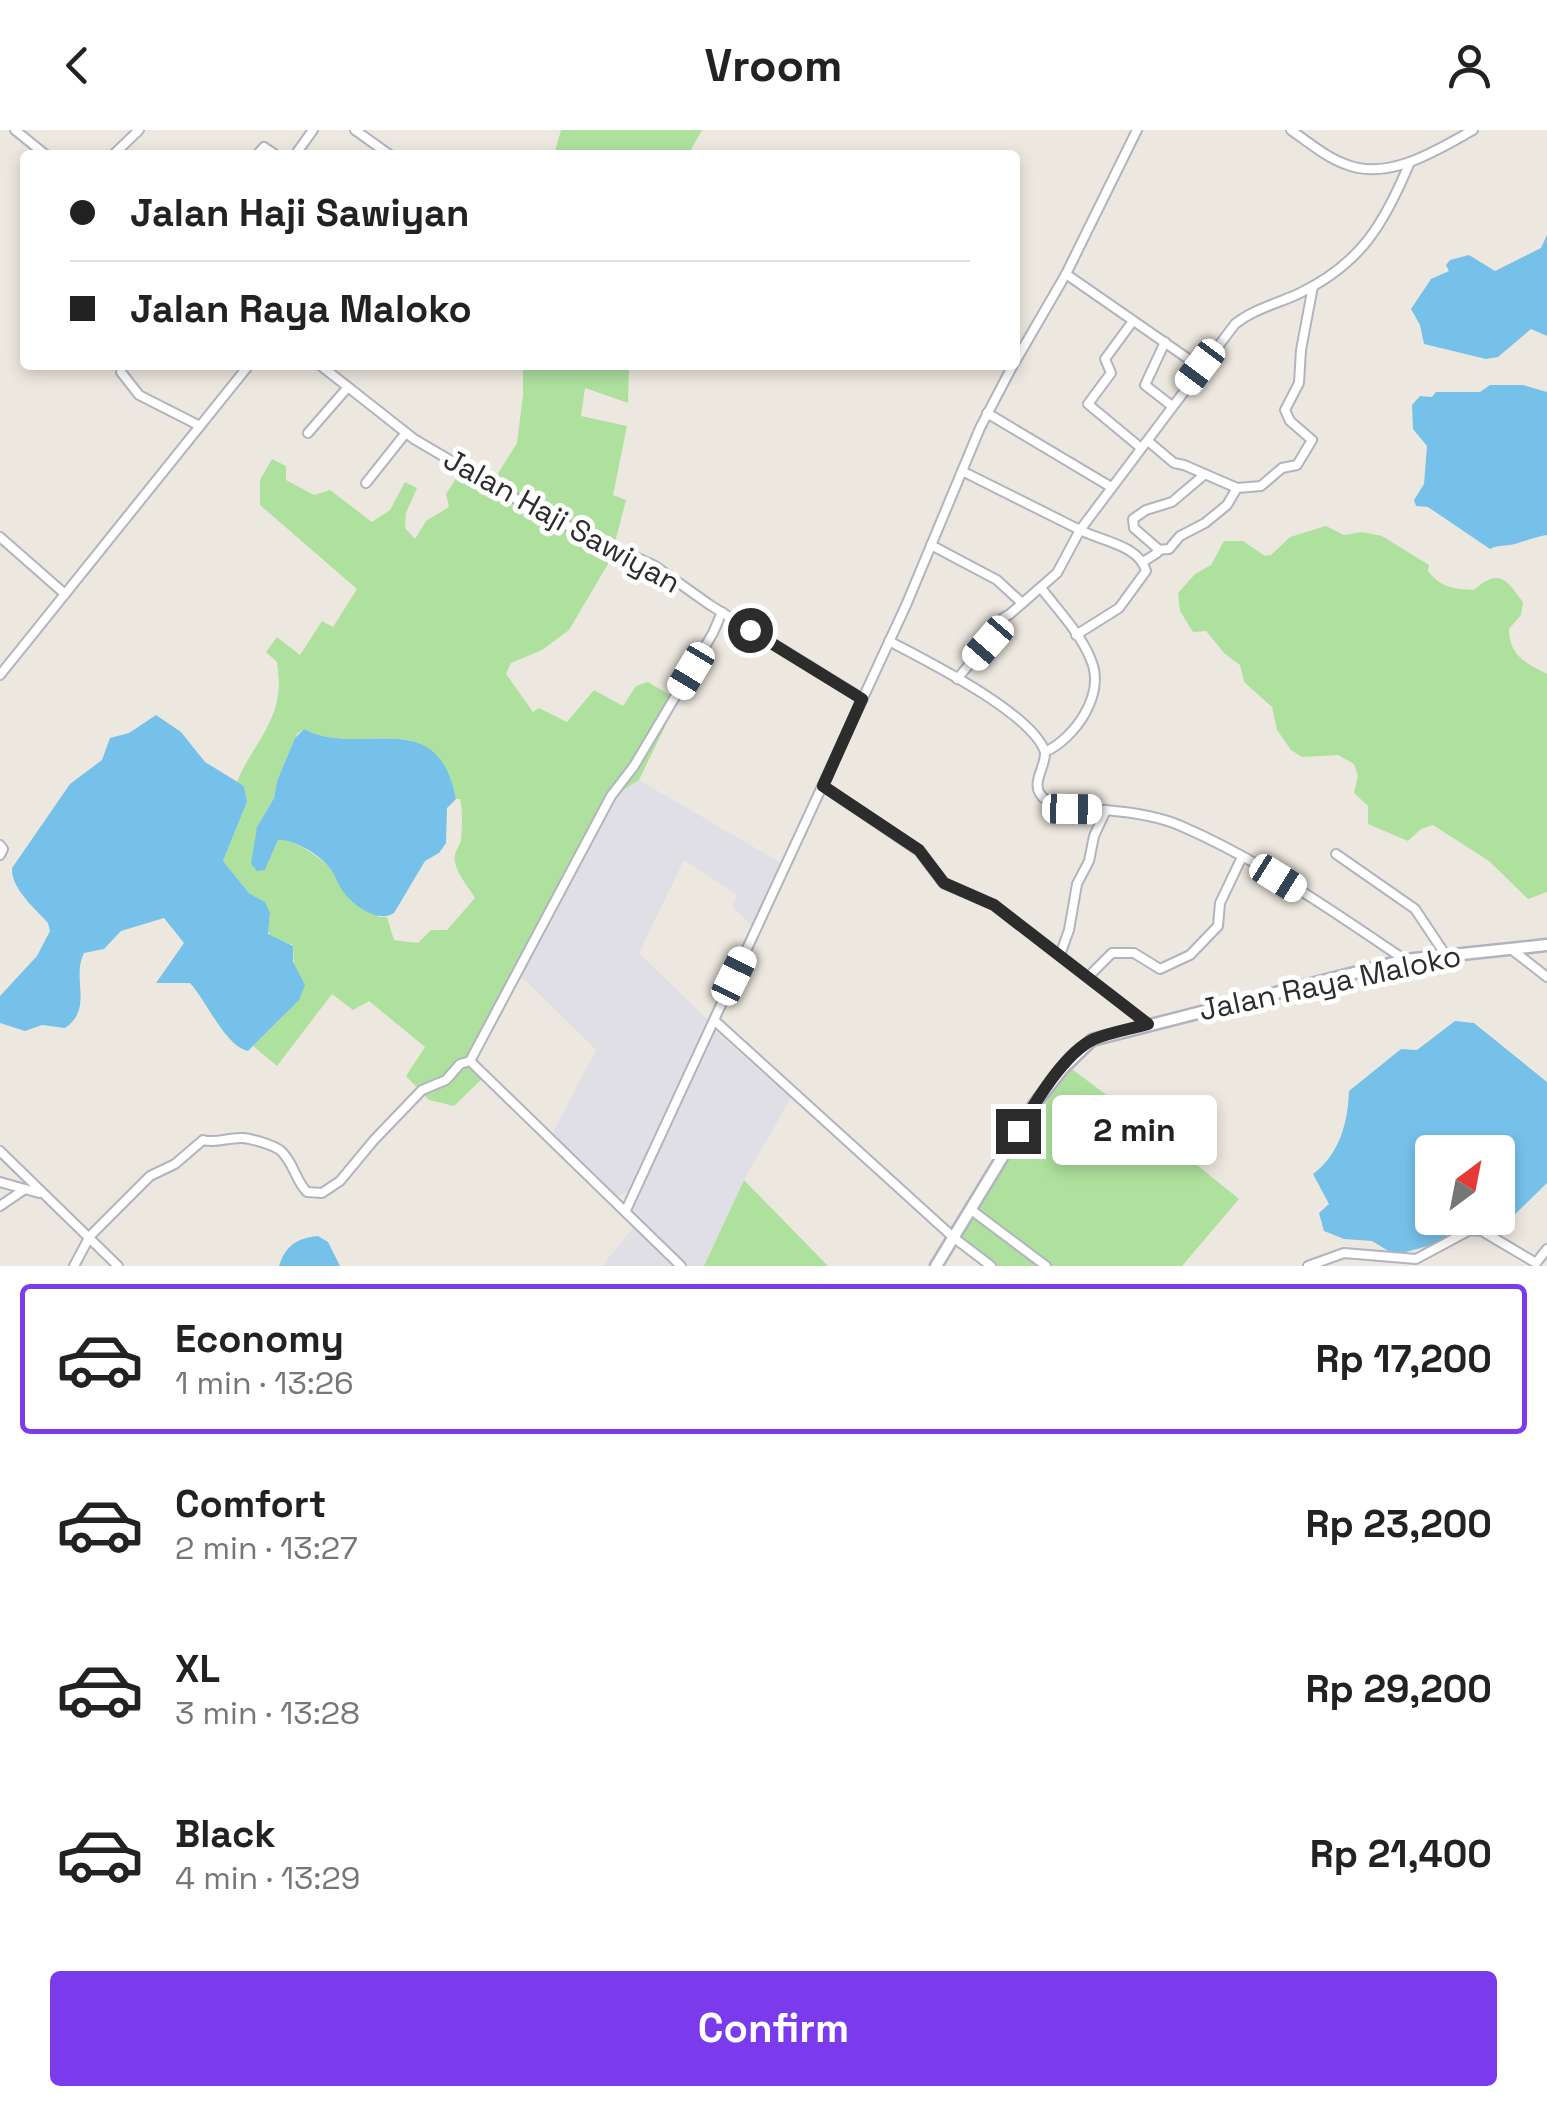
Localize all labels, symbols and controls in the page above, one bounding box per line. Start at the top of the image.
text: Vroom [705,37,842,94]
icon: back [50,38,105,93]
icon: person [1442,38,1497,93]
text: Jalan Haji Sawiyan [130,189,469,237]
text: Jalan Raya Maloko [130,285,472,333]
car [1170,334,1230,400]
street label: Jalan Haji Sawiyan [437,439,688,602]
route start [728,608,773,653]
car [957,611,1019,675]
car [663,638,719,704]
car [1042,793,1102,825]
car [1245,849,1311,907]
street label: Jalan Raya Maloko [1195,936,1465,1029]
car [707,942,761,1010]
callout: 2 min [1053,1096,1218,1166]
route end [996,1109,1041,1154]
text: 2 min [1093,1110,1176,1150]
north arrow [1415,1135,1515,1235]
map controls [1415,1135,1515,1235]
icon: car [55,1314,145,1404]
text: Economy [175,1315,344,1363]
text: Rp 17,200 [1315,1335,1492,1383]
text: 1 min · 13:26 [175,1363,354,1403]
icon: car [55,1479,145,1569]
text: Comfort [175,1480,326,1528]
text: Rp 23,200 [1305,1500,1492,1548]
text: 2 min · 13:27 [175,1528,358,1568]
icon: car [55,1644,145,1734]
text: XL [175,1645,220,1693]
text: Rp 29,200 [1306,1665,1492,1713]
text: 3 min · 13:28 [175,1693,360,1733]
icon: car [55,1809,145,1899]
text: Black [175,1810,276,1858]
text: Rp 21,400 [1310,1830,1492,1878]
text: 4 min · 13:29 [175,1858,360,1898]
button: Confirm [50,1971,1497,2086]

